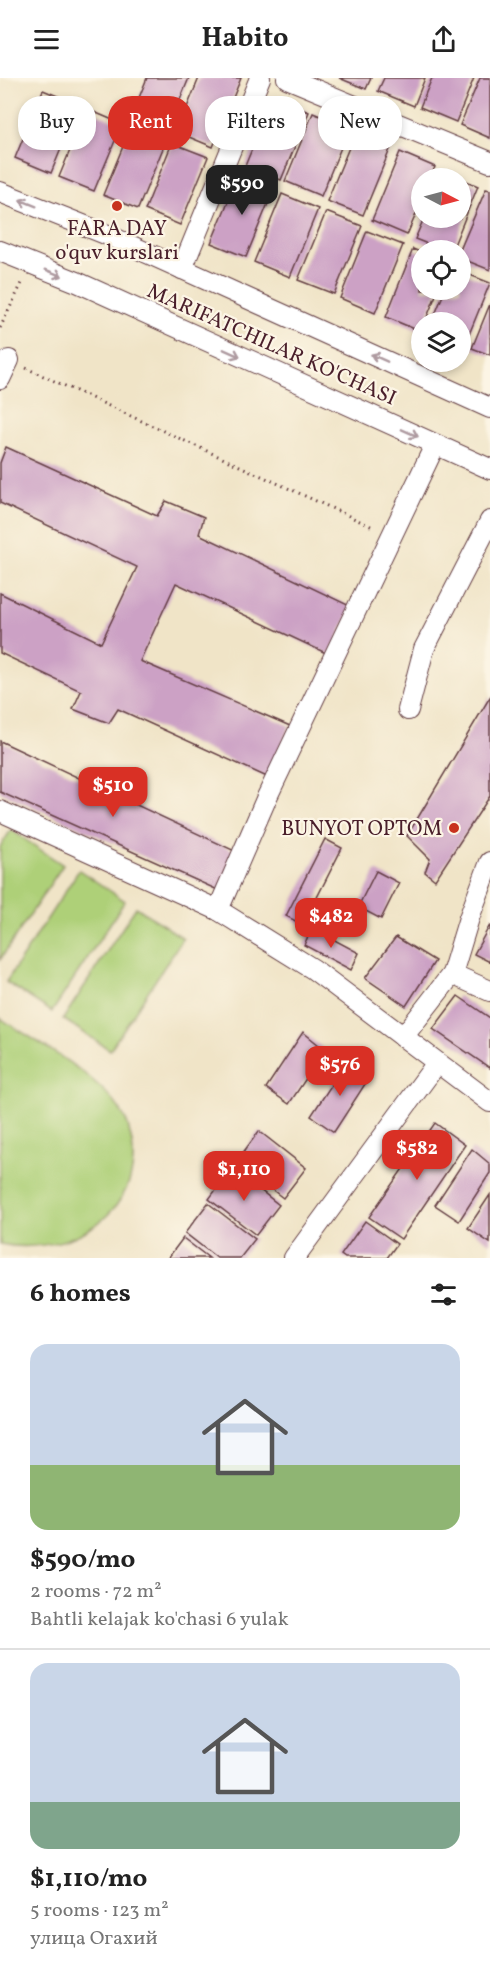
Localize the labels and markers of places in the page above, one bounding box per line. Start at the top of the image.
pin: $590 [206,165,278,216]
marker: FARA DAY o'quv kurslari [110,199,124,213]
place label: FARA DAY o'quv kurslari [55,215,179,268]
pin: $510 [77,767,149,818]
place label: BUNYOT OPTOM [281,815,442,844]
marker: BUNYOT OPTOM [447,821,461,835]
pin: $482 [295,898,367,949]
pin: $576 [304,1046,376,1097]
pin: $582 [381,1130,453,1181]
pin: $1,110 [195,1151,293,1202]

